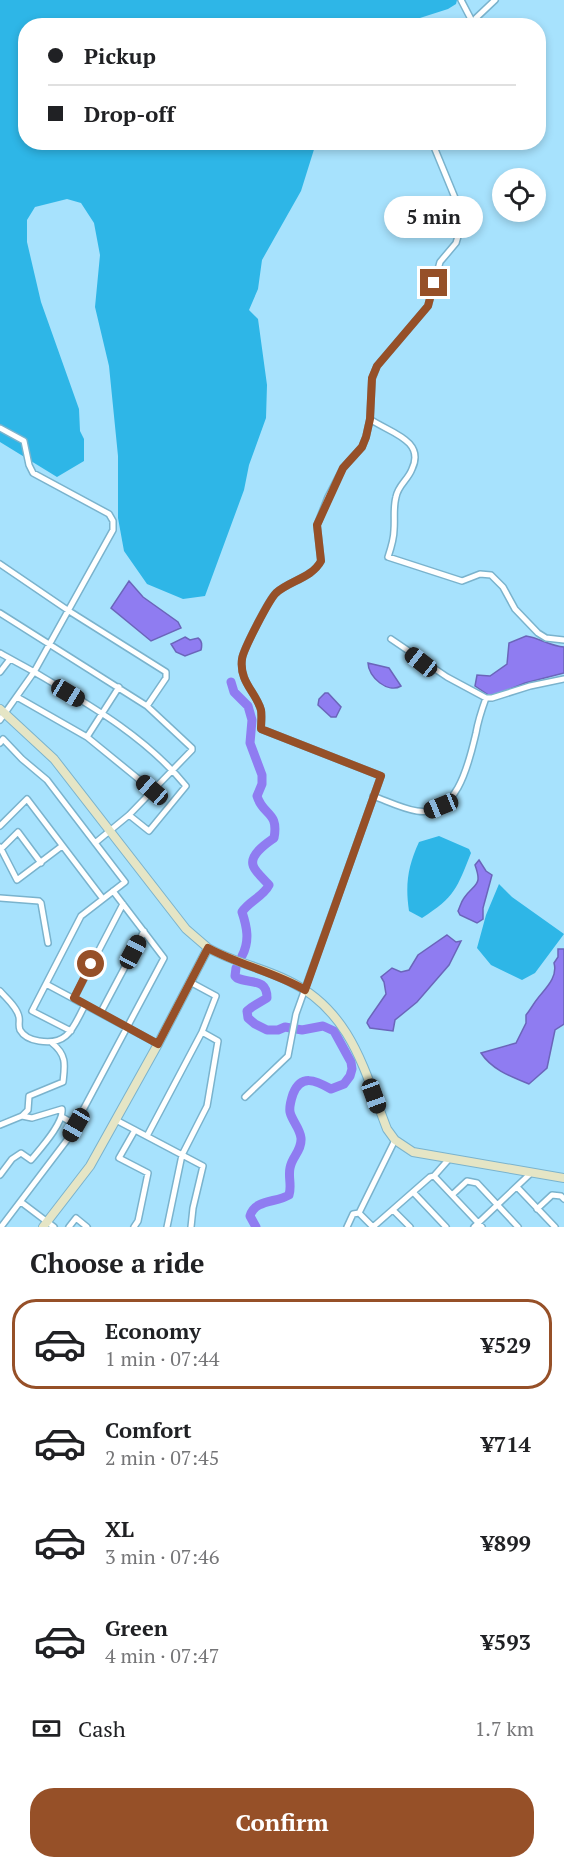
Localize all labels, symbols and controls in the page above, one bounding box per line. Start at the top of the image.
text: Pickup [84,41,156,70]
text: Drop-off [84,99,175,128]
map controls [492,168,546,222]
button: locate [492,168,546,222]
callout: 5 min [384,196,484,238]
text: 5 min [406,203,461,230]
route end [420,269,447,296]
car [401,644,441,680]
car [48,676,88,710]
car [133,771,171,809]
car [421,791,461,821]
car [117,932,149,972]
route start [77,950,104,977]
car [359,1076,389,1116]
car [59,1105,93,1145]
text: Choose a ride [30,1245,205,1281]
text: Economy [105,1316,201,1345]
icon: car [33,1317,87,1371]
text: ¥529 [481,1330,531,1359]
text: 1 min · 07:44 [105,1345,219,1372]
text: Comfort [105,1415,191,1444]
icon: car [33,1416,87,1470]
text: ¥714 [481,1429,531,1458]
text: 2 min · 07:45 [105,1444,219,1471]
text: XL [105,1514,134,1543]
icon: car [33,1515,87,1569]
text: ¥899 [481,1528,531,1557]
text: 3 min · 07:46 [105,1543,219,1570]
text: Green [105,1613,168,1642]
icon: car [33,1614,87,1668]
text: ¥593 [481,1627,531,1656]
text: 4 min · 07:47 [105,1642,219,1669]
icon: cash [30,1712,63,1745]
text: Cash [78,1714,126,1743]
text: 1.7 km [475,1715,534,1742]
button: Confirm [30,1788,534,1857]

